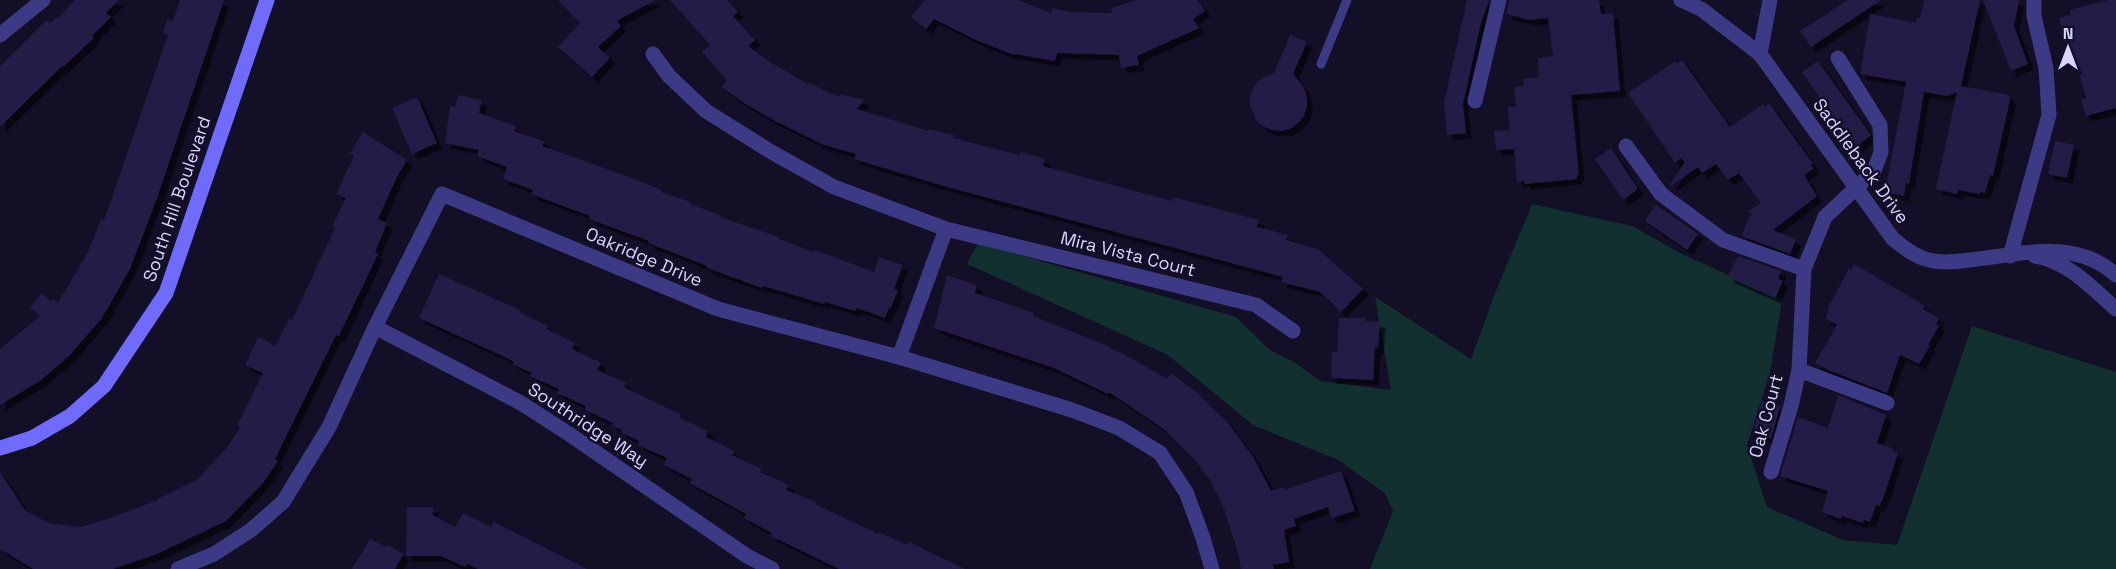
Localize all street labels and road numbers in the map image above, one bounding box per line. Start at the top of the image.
street label: Saddleback Drive [1808,94,1915,228]
street label: South Hill Boulevard [137,113,216,285]
street label: Oakridge Drive [582,222,706,292]
street label: Mira Vista Court [1058,226,1198,281]
street label: Oak Court [1743,372,1788,460]
street label: Southridge Way [524,377,653,472]

